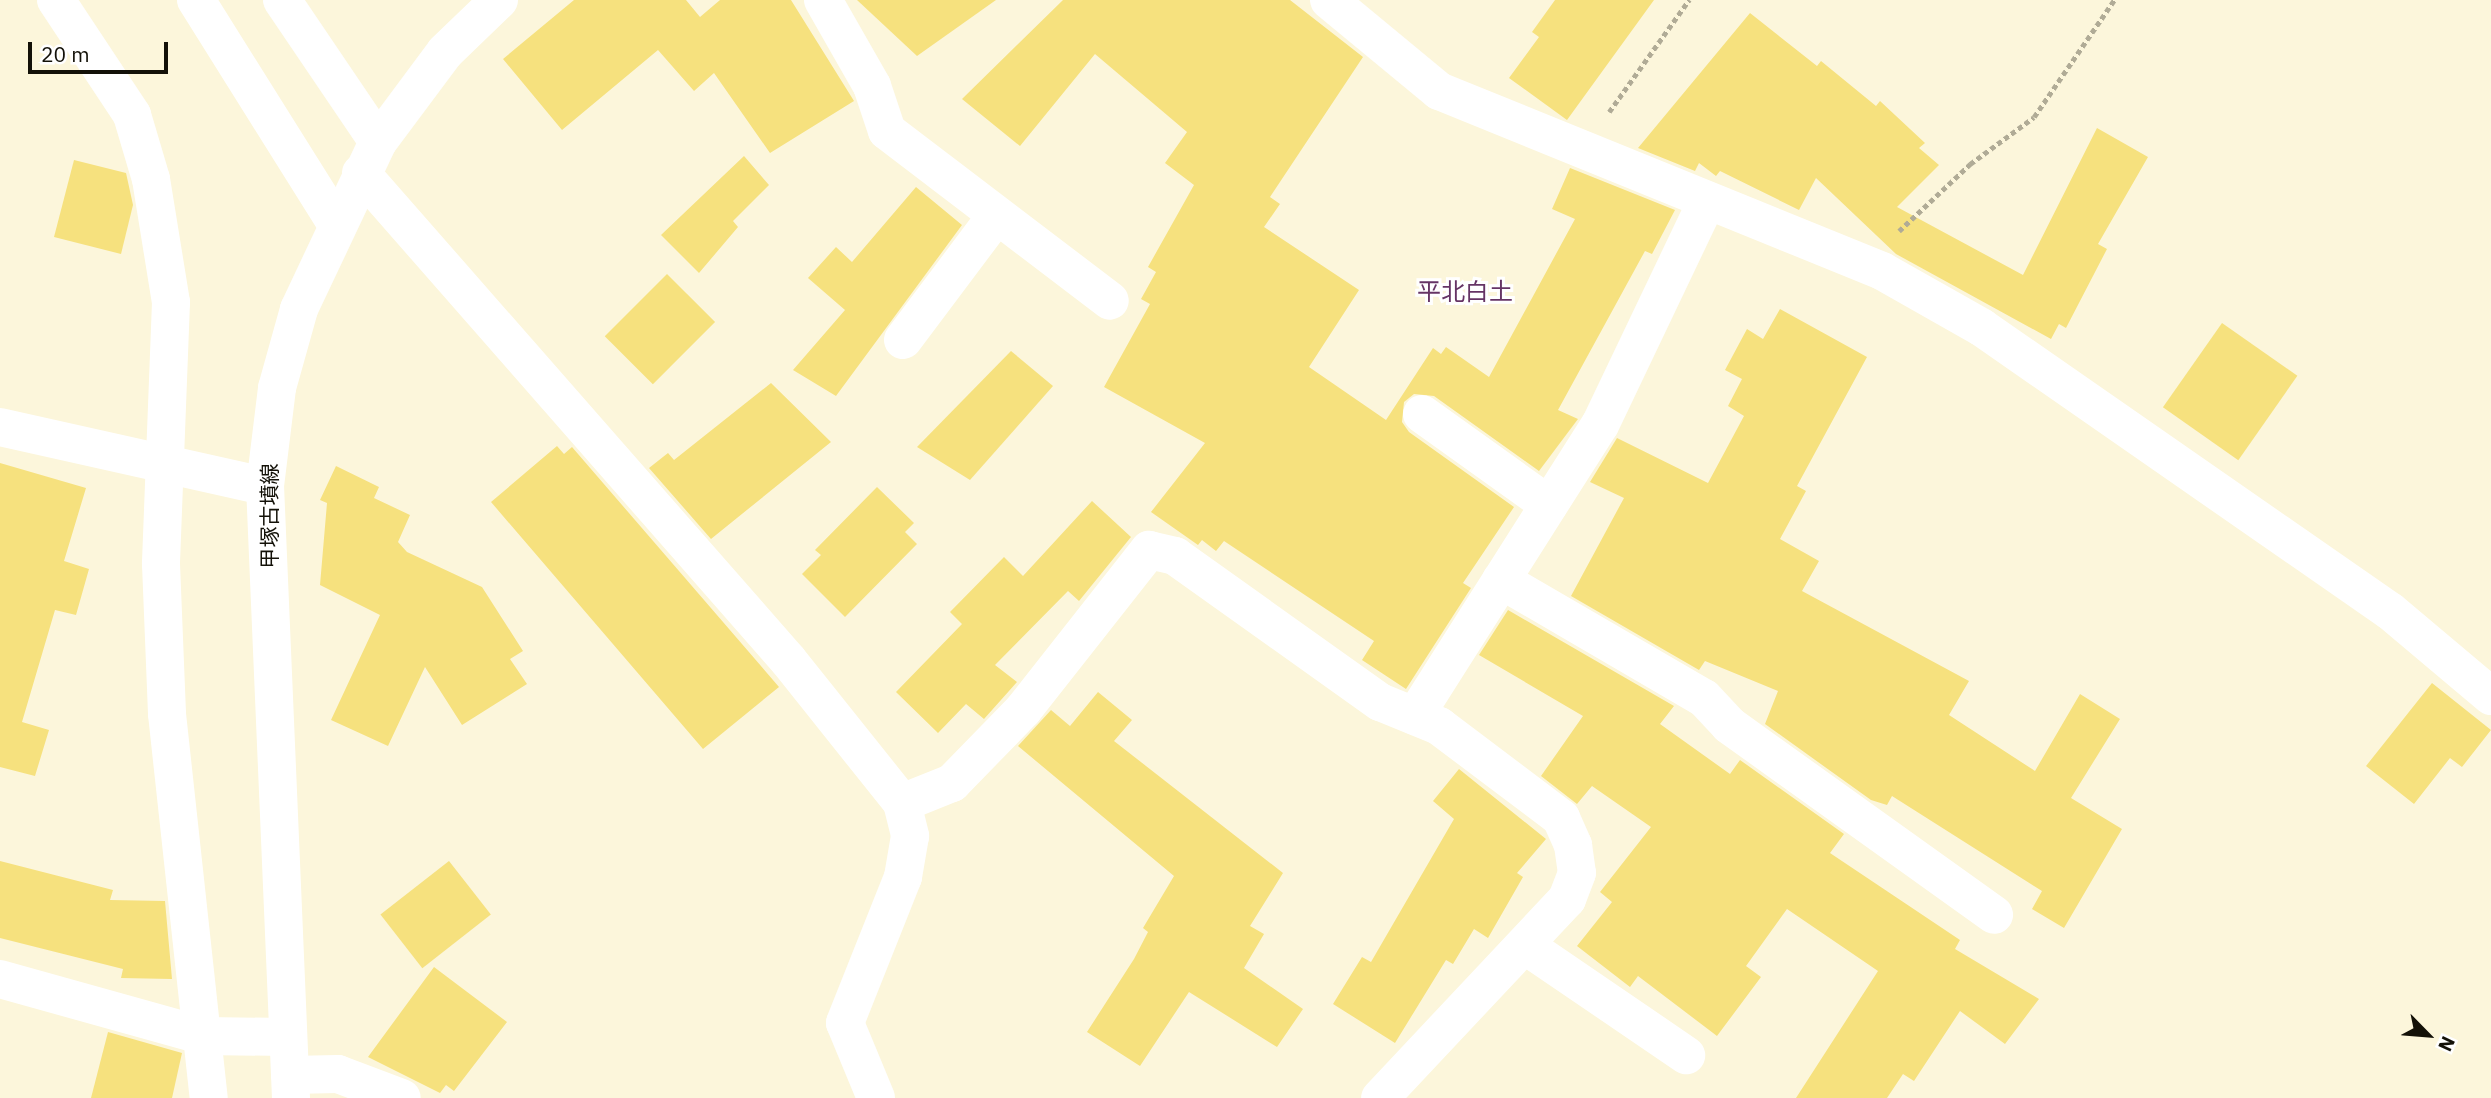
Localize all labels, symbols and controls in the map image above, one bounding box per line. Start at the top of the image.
scale bar [32,28,172,72]
text: 20 m [41,40,90,68]
district label: 平北白土 [1417,278,1513,306]
street label: 甲塚古墳線 [256,464,282,568]
north arrow [2393,1000,2463,1070]
text: N [2433,1033,2461,1055]

